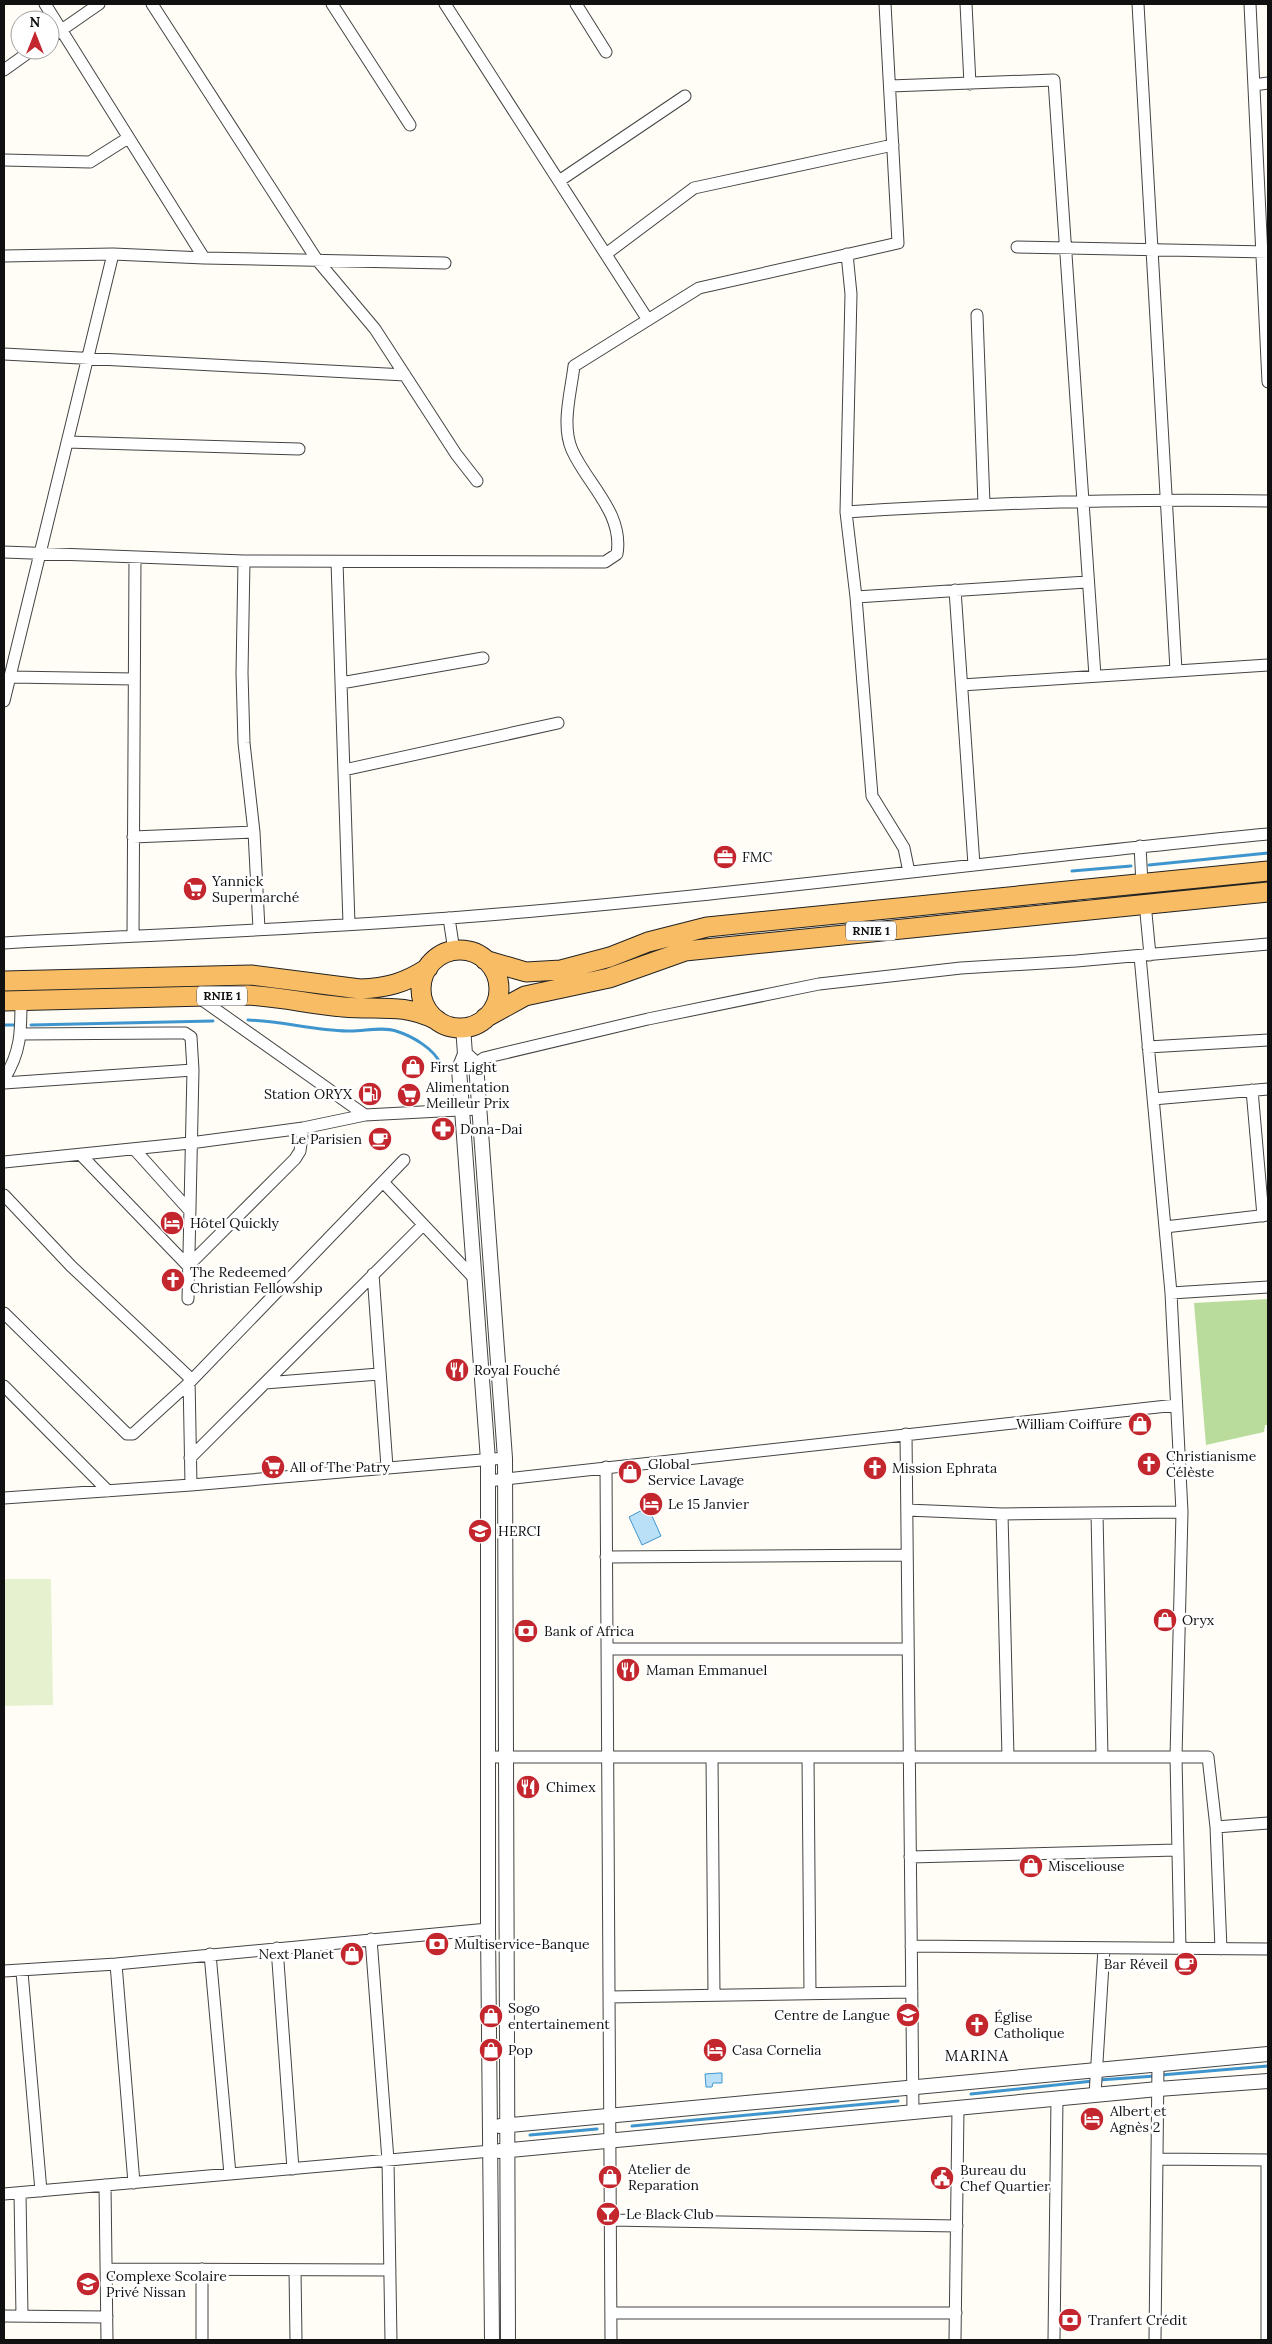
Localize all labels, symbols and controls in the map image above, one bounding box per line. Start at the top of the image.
north arrow [10,10,60,60]
text: N [30,13,41,31]
office icon: FMC [712,844,738,870]
place label: FMC [742,848,772,866]
place label: Yannick Supermarché [211,872,300,906]
supermarket icon: Yannick Supermarché [182,876,208,902]
road number: RNIE 1 [846,921,896,940]
road number: RNIE 1 [197,986,247,1006]
shop icon: First Light [400,1054,426,1080]
place label: First Light [430,1058,498,1076]
place label: Alimentation Meilleur Prix [425,1078,510,1112]
fuel station icon: Station ORYX [357,1081,383,1107]
supermarket icon: Alimentation Meilleur Prix [396,1082,422,1108]
place label: Station ORYX [264,1085,353,1103]
pharmacy icon: Dona-Dai [430,1116,456,1142]
place label: Dona-Dai [460,1120,523,1138]
cafe icon: Le Parisien [367,1126,393,1152]
place label: Le Parisien [291,1130,362,1148]
hotel icon: Hôtel Quickly [159,1210,185,1236]
place label: Hôtel Quickly [190,1214,279,1232]
place label: The Redeemed Christian Fellowship [190,1263,323,1297]
church icon: The Redeemed Christian Fellowship [160,1267,186,1293]
restaurant icon: Royal Fouché [444,1357,470,1383]
place label: Royal Fouché [474,1361,561,1379]
shop icon: William Coiffure [1127,1411,1153,1437]
place label: William Coiffure [1016,1415,1122,1433]
place label: Christianisme Célèste [1166,1447,1257,1481]
church icon: Christianisme Célèste [1136,1451,1162,1477]
supermarket icon: All of The Patry [260,1454,286,1480]
place label: Global Service Lavage [648,1455,745,1489]
church icon: Mission Ephrata [862,1455,888,1481]
place label: All of The Patry [289,1458,390,1476]
shop icon: Global Service Lavage [617,1459,643,1485]
place label: Mission Ephrata [892,1459,997,1477]
hotel icon: Le 15 Janvier [638,1491,664,1517]
place label: Le 15 Janvier [668,1495,749,1513]
school or university icon: HERCI [467,1518,493,1544]
place label: HERCI [498,1522,541,1540]
shop icon: Oryx [1152,1607,1178,1633]
place label: Oryx [1182,1611,1215,1629]
bank icon: Bank of Africa [513,1618,539,1644]
place label: Bank of Africa [544,1622,634,1640]
restaurant icon: Maman Emmanuel [615,1657,641,1683]
place label: Maman Emmanuel [646,1661,767,1679]
restaurant icon: Chimex [515,1774,541,1800]
place label: Chimex [546,1778,596,1796]
shop icon: Misceliouse [1018,1853,1044,1879]
place label: Misceliouse [1048,1857,1125,1875]
bank icon: Multiservice-Banque [424,1931,450,1957]
place label: Multiservice-Banque [454,1935,590,1953]
shop icon: Next Planet [339,1941,365,1967]
place label: Next Planet [259,1945,335,1963]
cafe icon: Bar Réveil [1173,1951,1199,1977]
place label: Bar Réveil [1104,1955,1168,1973]
place label: Sogo entertainement [508,1999,610,2033]
school or university icon: Centre de Langue [895,2002,921,2028]
shop icon: Sogo entertainement [478,2003,504,2029]
place label: Centre de Langue [774,2006,890,2024]
place label: Église Catholique [994,2008,1065,2042]
church icon: Église Catholique [964,2012,990,2038]
shop icon: Pop [478,2037,504,2063]
hotel icon: Casa Cornelia [702,2037,728,2063]
place label: Pop [508,2041,533,2059]
place label: Casa Cornelia [732,2041,822,2059]
district label: MARINA [945,2046,1009,2065]
place label: Albert et Agnès 2 [1109,2102,1167,2136]
hotel icon: Albert et Agnès 2 [1079,2106,1105,2132]
place label: Atelier de Reparation [627,2160,699,2194]
place label: Bureau du Chef Quartier [960,2161,1050,2195]
shop icon: Atelier de Reparation [597,2164,623,2190]
public building icon: Bureau du Chef Quartier [929,2165,955,2191]
bar icon: Le Black Club [595,2201,621,2227]
place label: Le Black Club [626,2205,714,2223]
place label: Complexe Scolaire Privé Nissan [106,2267,227,2301]
school or university icon: Complexe Scolaire Privé Nissan [75,2271,101,2297]
bank icon: Tranfert Crédit [1057,2307,1083,2333]
place label: Tranfert Crédit [1088,2311,1188,2329]

